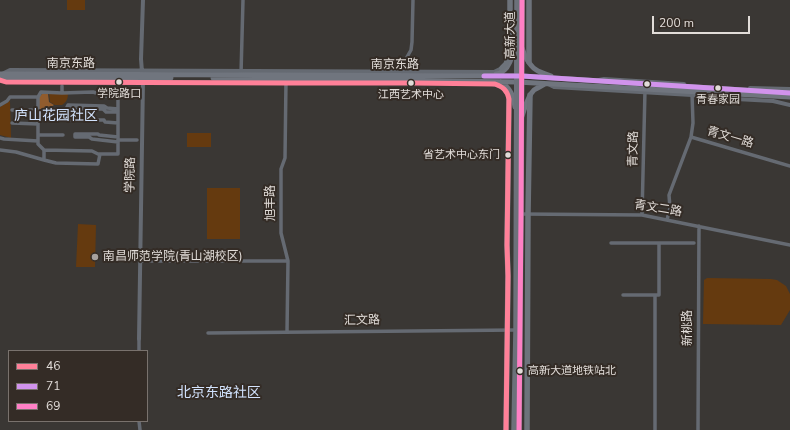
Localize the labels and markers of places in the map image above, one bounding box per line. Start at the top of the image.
marker: 学院路口 [114,77,124,87]
marker: 江西艺术中心 [406,78,416,88]
unlabelled marker [642,79,652,89]
marker: 青春家园 [713,83,723,93]
place label: 学院路口 [97,87,141,101]
place label: 江西艺术中心 [378,88,444,102]
place label: 青春家园 [696,93,740,107]
place label: 省艺术中心东门 [423,148,500,162]
marker: 省艺术中心东门 [503,150,513,160]
place label: 南昌师范学院(青山湖校区) [103,250,243,264]
marker: 南昌师范学院(青山湖校区) [90,252,100,262]
place label: 高新大道地铁站北 [528,364,616,378]
marker: 高新大道地铁站北 [515,366,525,376]

